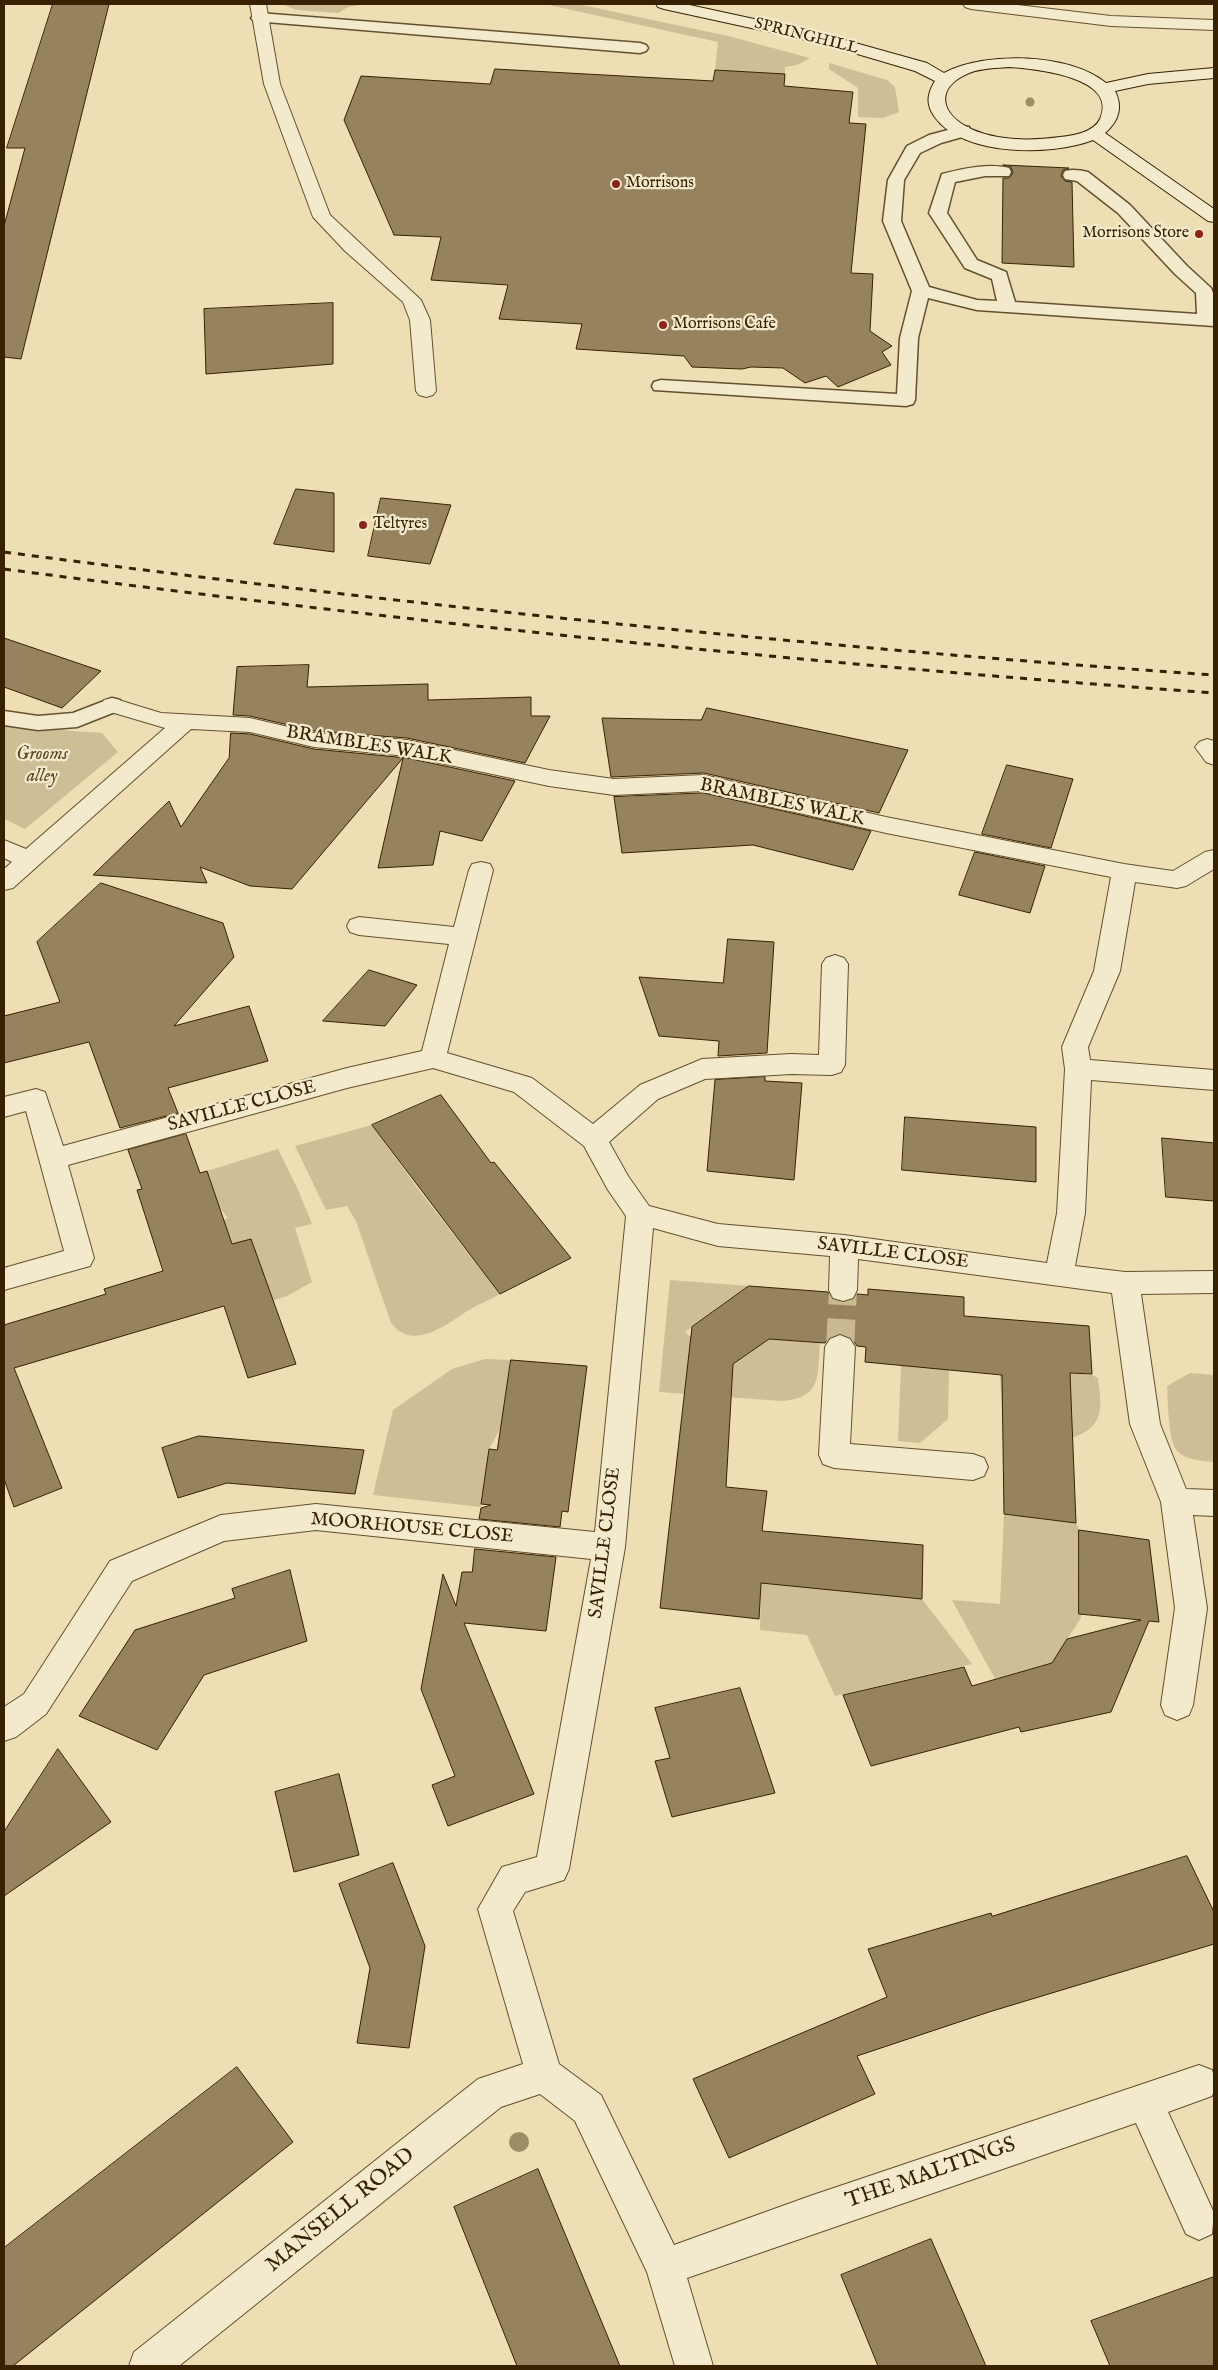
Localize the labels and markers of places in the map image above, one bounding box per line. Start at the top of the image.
place label: Morrisons [626,174,694,194]
marker: Morrisons [610,178,622,190]
place label: Morrisons Store [1082,224,1189,244]
marker: Morrisons Store [1193,228,1205,240]
place label: Morrisons Cafe [673,315,776,335]
marker: Morrisons Cafe [657,319,669,331]
place label: Teltyres [373,515,427,535]
marker: Teltyres [357,519,369,531]

